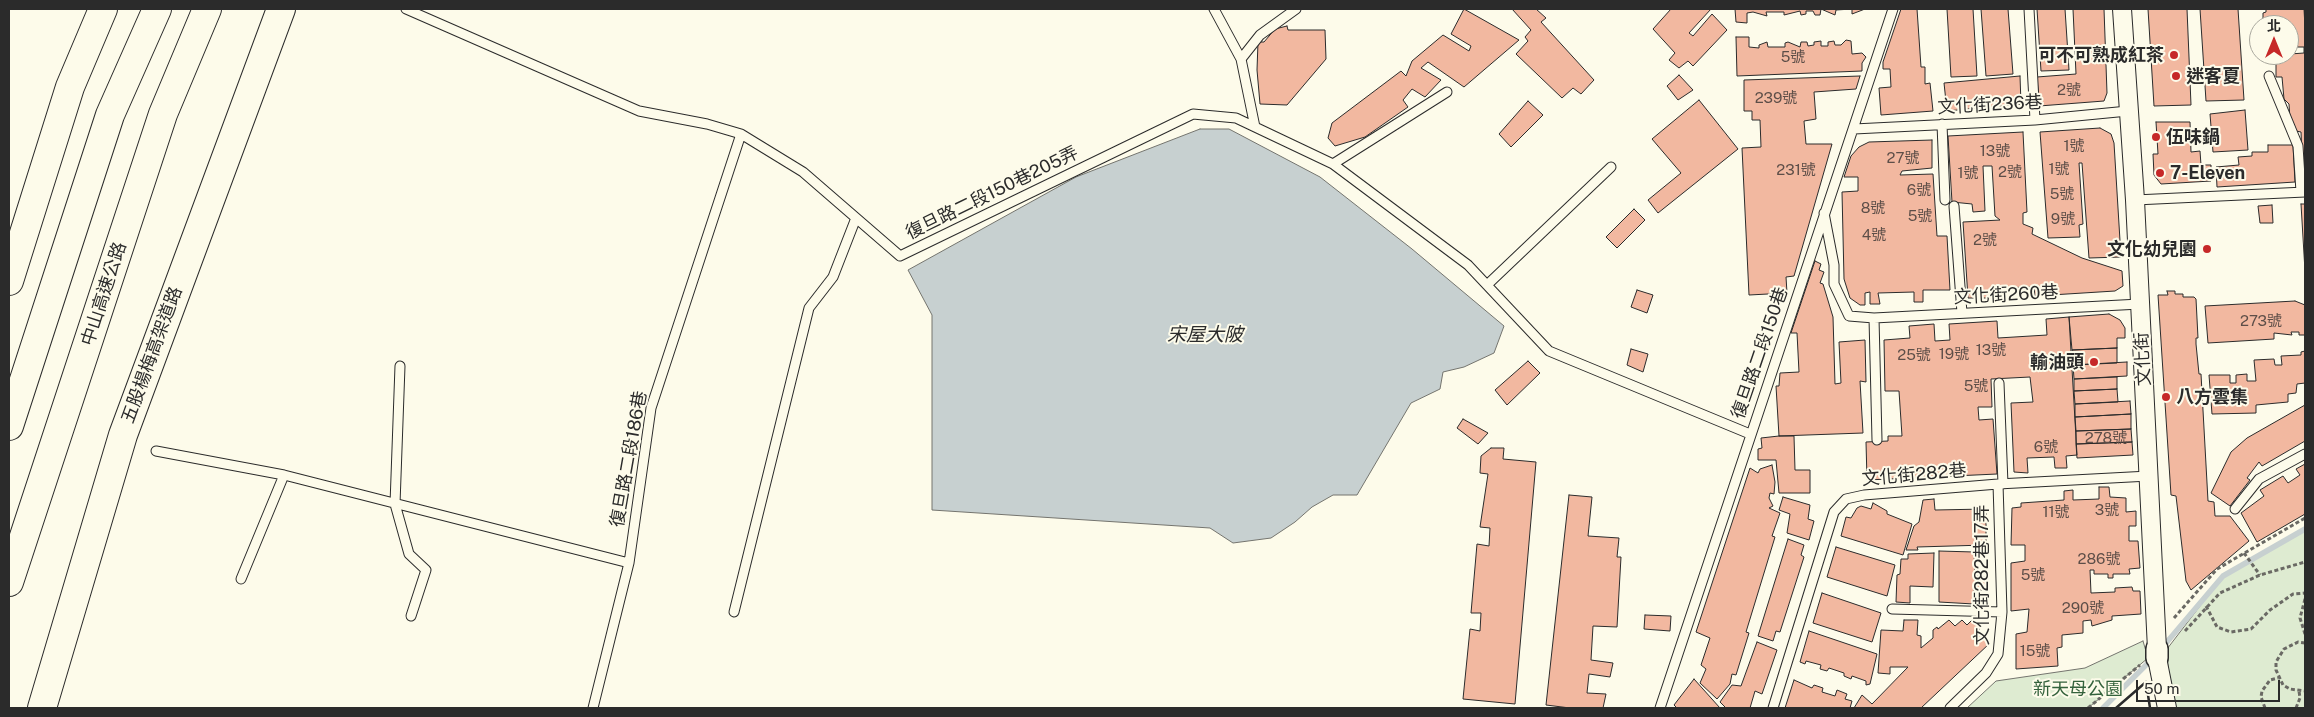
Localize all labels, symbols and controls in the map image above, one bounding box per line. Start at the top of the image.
north arrow [2249,15,2299,65]
text: 北 [2267,18,2281,34]
place label: 可不可熟成紅茶 [2038,44,2164,66]
house number: 5號 [1781,48,1805,66]
marker: 可不可熟成紅茶 [2168,49,2180,61]
place label: 迷客夏 [2186,65,2240,87]
marker: 迷客夏 [2170,70,2182,82]
house number: 2號 [2057,81,2081,99]
house number: 239號 [1755,89,1797,107]
street label: 文化街236巷 [1937,91,2043,119]
place label: 伍味鍋 [2166,126,2220,148]
marker: 伍味鍋 [2150,131,2162,143]
house number: 1號 [2063,137,2085,155]
street label: 復旦路二段150巷205弄 [902,142,1082,244]
house number: 13號 [1980,142,2010,160]
house number: 27號 [1887,149,1919,167]
house number: 1號 [2048,160,2070,178]
house number: 231號 [1776,161,1816,179]
place label: 7-Eleven [2170,162,2245,184]
house number: 2號 [1998,163,2022,181]
house number: 1號 [1957,164,1979,182]
marker: 7-Eleven [2154,167,2166,179]
house number: 6號 [1907,181,1931,199]
house number: 5號 [2050,185,2074,203]
house number: 8號 [1861,199,1885,217]
house number: 5號 [1908,207,1932,225]
house number: 9號 [2051,210,2075,228]
house number: 4號 [1862,226,1886,244]
house number: 2號 [1973,231,1997,249]
place label: 文化幼兒園 [2107,238,2197,260]
street label: 中山高速公路 [77,239,131,349]
marker: 文化幼兒園 [2201,243,2213,255]
street label: 文化街260巷 [1953,281,2059,309]
street label: 五股楊梅高架道路 [117,284,187,426]
street label: 復旦路二段150巷 [1727,284,1793,422]
house number: 273號 [2240,312,2282,330]
water label: 宋屋大陂 [1167,324,1243,346]
street label: 文化街 [2131,331,2155,387]
house number: 13號 [1976,341,2006,359]
house number: 19號 [1939,345,1969,363]
house number: 25號 [1897,346,1931,364]
place label: 輸油頭 [2030,351,2084,373]
marker: 輸油頭 [2088,356,2100,368]
house number: 5號 [1964,377,1988,395]
place label: 八方雲集 [2176,386,2248,408]
street label: 復旦路二段186巷 [606,389,652,529]
marker: 八方雲集 [2160,391,2172,403]
house number: 278號 [2085,429,2127,447]
house number: 6號 [2034,438,2058,456]
street label: 文化街282巷 [1861,460,1967,490]
house number: 3號 [2095,501,2119,519]
house number: 11號 [2042,503,2070,521]
street label: 文化街282巷17弄 [1971,504,1993,646]
house number: 286號 [2078,550,2120,568]
house number: 5號 [2021,566,2045,584]
house number: 290號 [2062,599,2104,617]
house number: 15號 [2020,642,2050,660]
scale bar [2139,670,2283,702]
park label: 新天母公園 [2033,678,2123,700]
text: 50 m [2144,680,2179,697]

